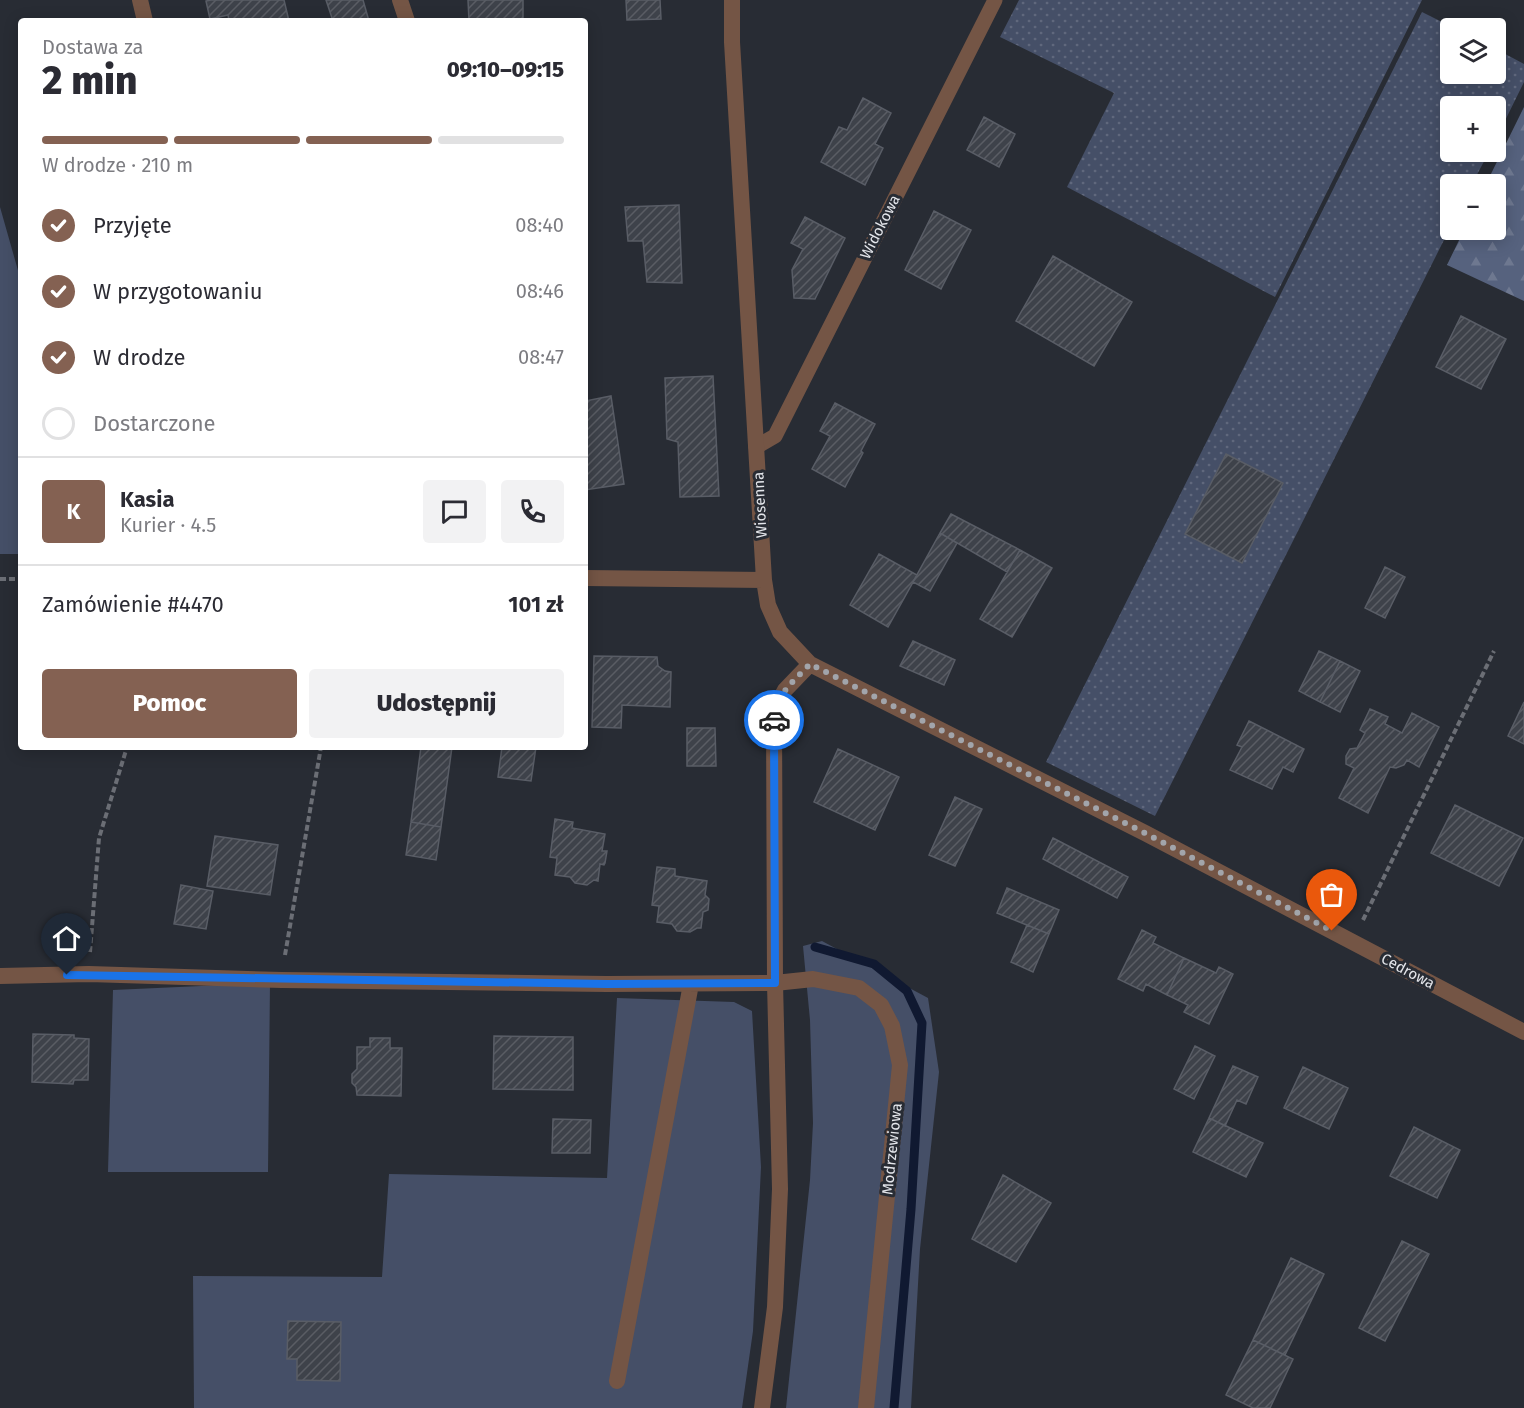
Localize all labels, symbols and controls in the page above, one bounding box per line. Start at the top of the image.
map controls [1440,18,1506,240]
button: layers [1440,18,1506,84]
text: Dostawa za [42,35,143,59]
text: 09:10–09:15 [447,56,564,83]
text: 2 min [42,58,138,104]
button: + [1440,96,1506,162]
text: W drodze · 210 m [42,153,193,177]
button: − [1440,174,1506,240]
street label: Widokowa [856,192,904,262]
icon: check [42,209,75,242]
text: Przyjęte [93,212,172,239]
text: 08:40 [515,213,564,237]
icon: check [42,275,75,308]
text: W przygotowaniu [93,278,263,305]
text: 08:46 [516,279,564,303]
icon: check [42,341,75,374]
text: W drodze [93,344,185,371]
text: 08:47 [518,345,564,369]
text: Dostarczone [93,410,216,437]
street label: Wiosenna [749,471,771,539]
button: chat [423,480,486,543]
button: phone [501,480,564,543]
text: Kasia [120,486,174,513]
text: K [67,498,80,525]
text: Kurier · 4.5 [120,513,216,537]
text: Zamówienie #4470 [42,591,224,618]
text: 101 zł [508,591,564,618]
button: Pomoc [42,669,297,738]
button: Udostępnij [309,669,564,738]
courier [744,690,804,750]
icon: car [758,704,791,737]
pin [1306,869,1357,931]
icon: bag [1315,878,1348,911]
pin [41,913,92,975]
icon: home [50,922,83,955]
street label: Cedrowa [1378,949,1438,993]
street label: Modrzewiowa [878,1102,906,1196]

